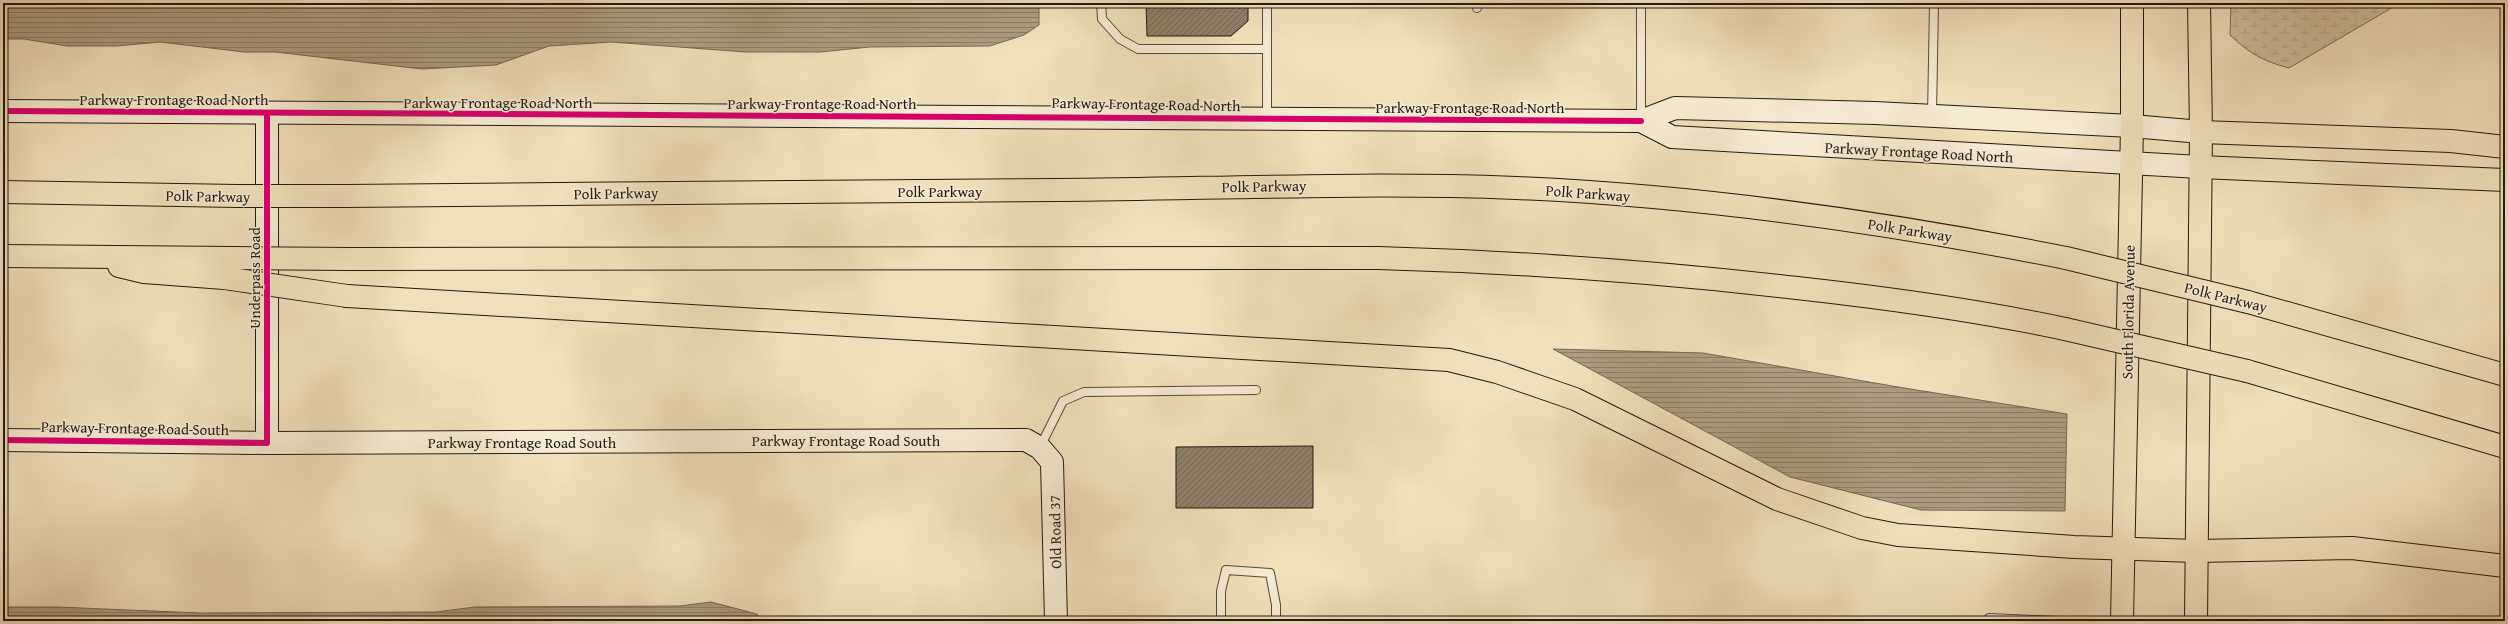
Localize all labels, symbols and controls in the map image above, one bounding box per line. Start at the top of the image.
street label: Parkway Frontage Road North [80,89,269,110]
street label: Parkway Frontage Road North [404,92,593,113]
street label: Parkway Frontage Road North [1051,92,1241,116]
street label: Parkway Frontage Road North [728,93,917,114]
street label: Parkway Frontage Road North [1376,97,1565,118]
street label: Parkway Frontage Road North [1824,137,2014,167]
street label: Polk Parkway [1221,175,1307,197]
street label: Polk Parkway [1545,180,1632,206]
street label: Polk Parkway [898,181,983,202]
street label: Polk Parkway [573,182,659,204]
street label: Polk Parkway [165,185,251,207]
street label: Polk Parkway [1866,213,1954,247]
street label: Underpass Road [244,227,265,329]
street label: South Florida Avenue [2116,245,2140,379]
street label: Polk Parkway [2182,277,2270,318]
street label: Parkway Frontage Road South [41,416,230,440]
street label: Parkway Frontage Road South [752,430,941,451]
street label: Parkway Frontage Road South [428,432,617,453]
street label: Old Road 37 [1044,495,1066,569]

